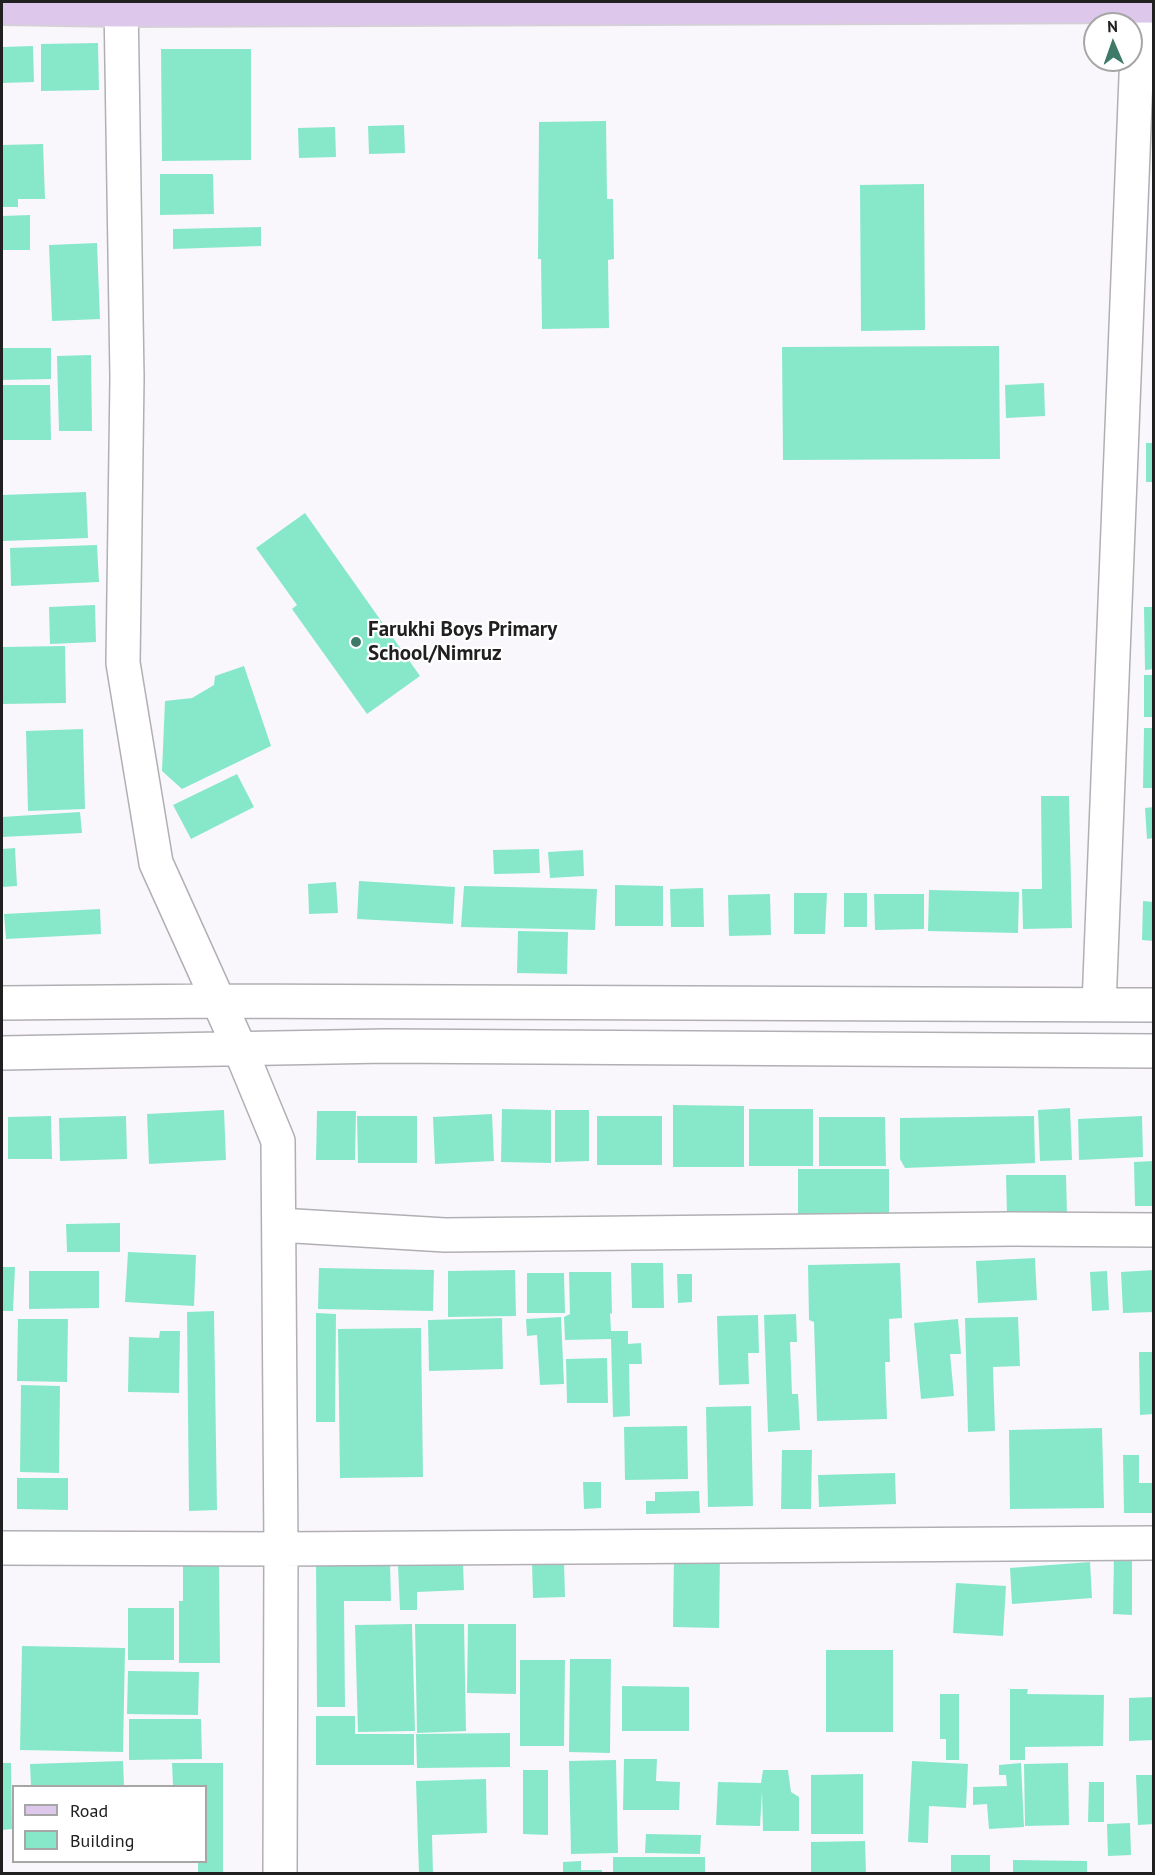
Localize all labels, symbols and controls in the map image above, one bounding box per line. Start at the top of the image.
north arrow [1083,12,1143,72]
text: N [1107,16,1118,36]
place label: Farukhi Boys Primary School/Nimruz [368,617,557,667]
marker: Farukhi Boys Primary School/Nimruz [349,635,363,649]
legend [12,1785,207,1863]
text: Road [70,1799,108,1822]
text: Building [70,1829,134,1852]

